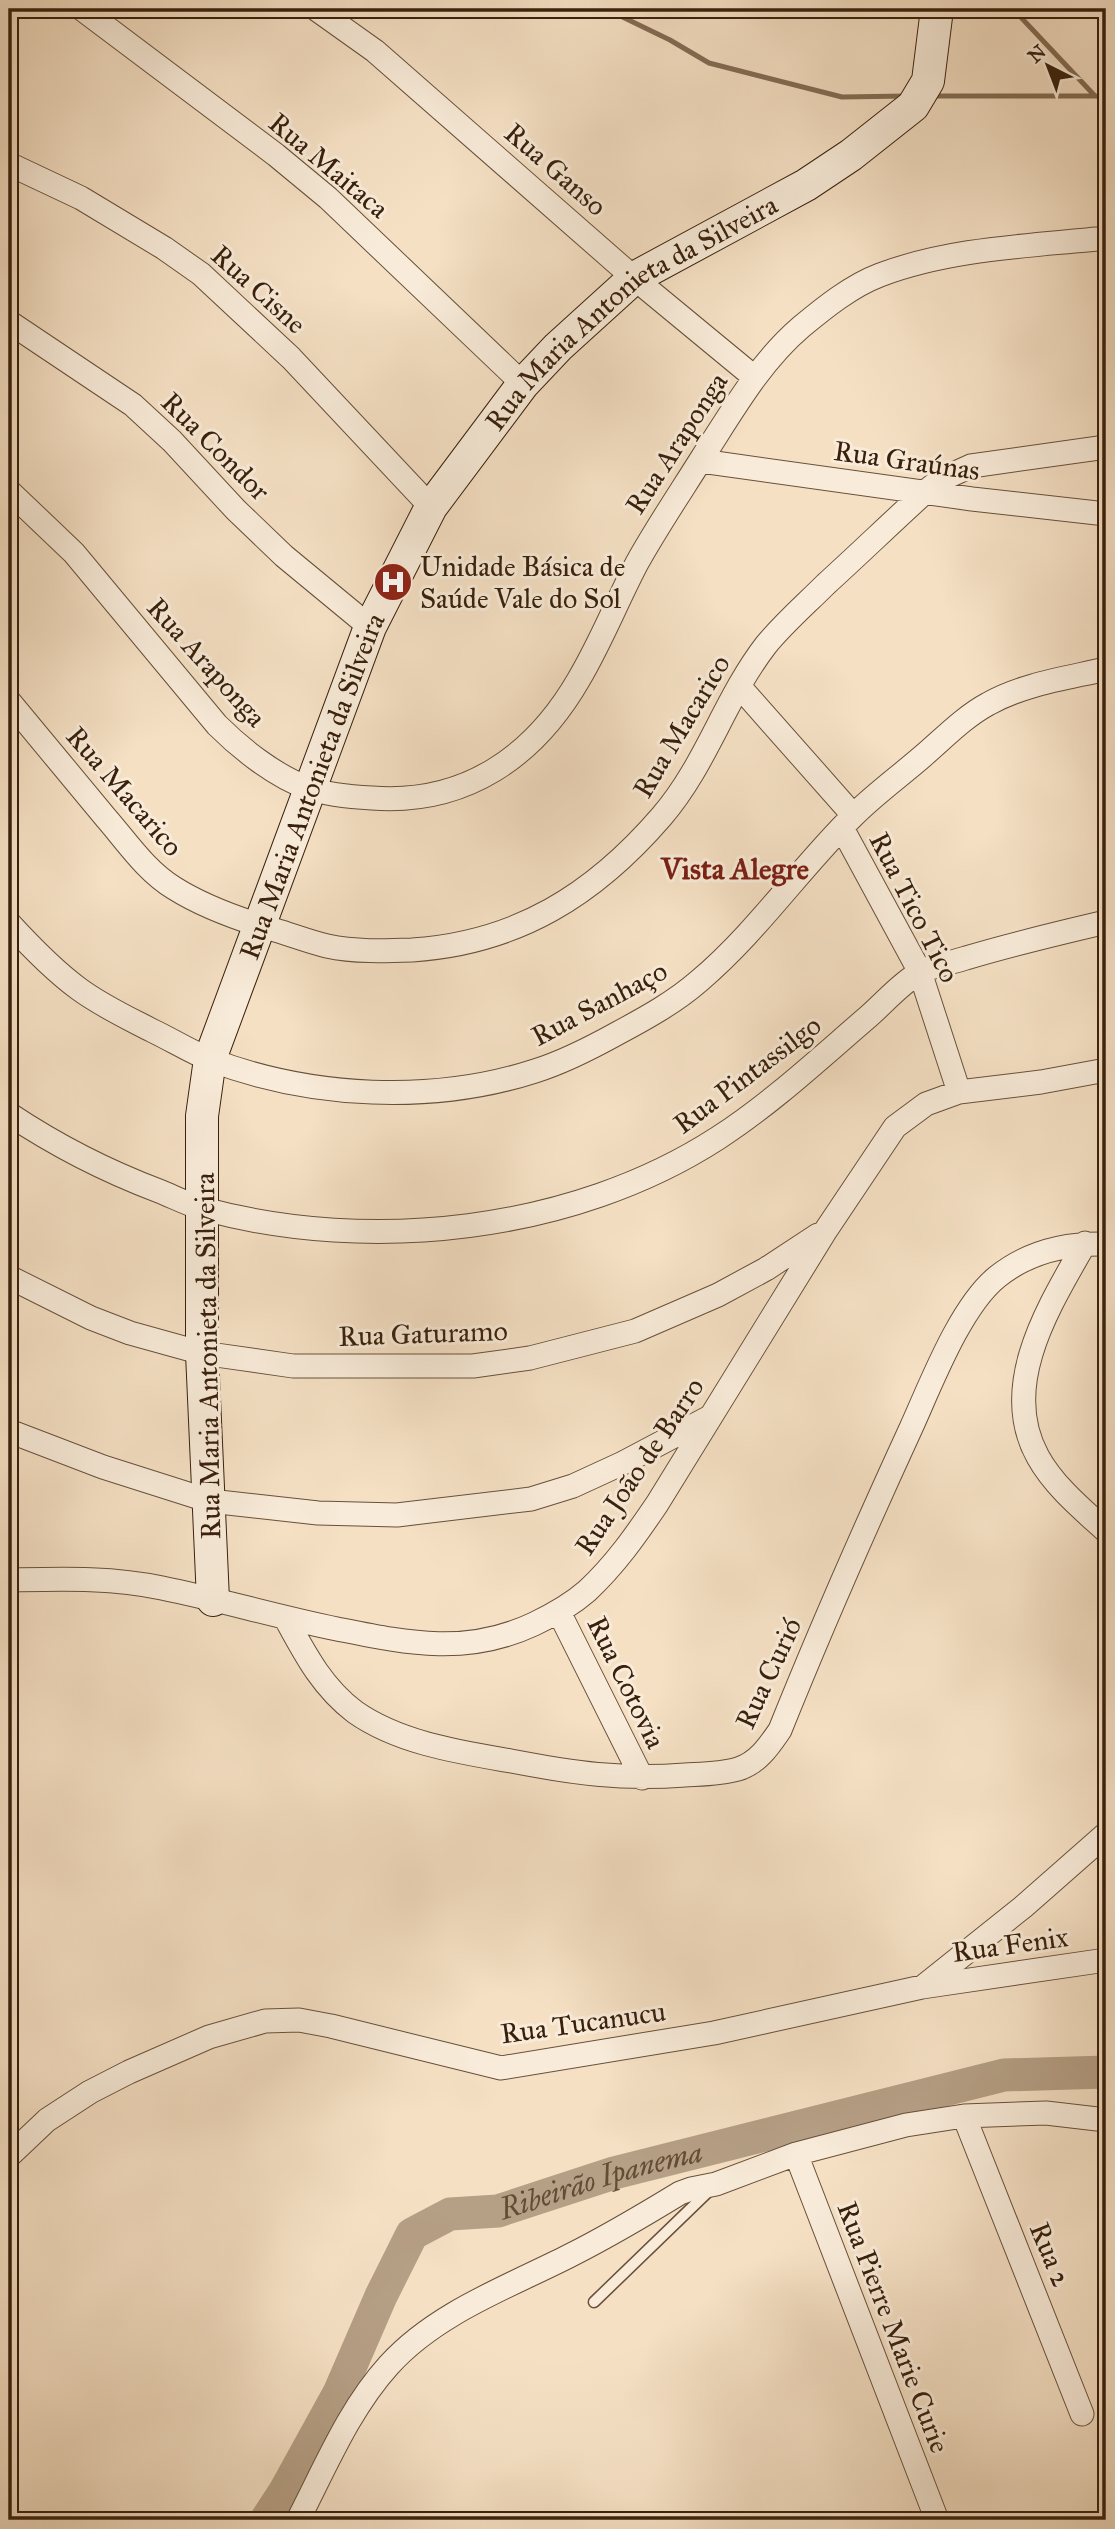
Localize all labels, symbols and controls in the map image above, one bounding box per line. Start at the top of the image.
north arrow [1014,32,1084,102]
text: N [1023,40,1051,68]
street label: Rua Maitaca [262,105,396,226]
street label: Rua Ganso [497,115,614,223]
street label: Rua Maria Antonieta da Silveira [477,187,784,437]
street label: Rua Cisne [204,238,313,341]
street label: Rua Araponga [618,366,735,521]
street label: Rua Condor [154,385,278,508]
street label: Rua Graúnas [832,433,982,488]
place label: Unidade Básica de Saúde Vale do Sol [420,549,625,616]
hospital icon: Unidade Básica de Saúde Vale do Sol [372,561,414,603]
street label: Rua Araponga [139,591,274,734]
street label: Rua Maria Antonieta da Silveira [231,607,393,964]
street label: Rua Macarico [625,648,738,804]
street label: Rua Macarico [59,719,191,863]
street label: Rua Tico Tico [862,826,967,988]
district label: Vista Alegre [660,851,810,887]
street label: Rua Sanhaço [525,953,673,1054]
street label: Rua Pintassilgo [667,1008,828,1141]
street label: Rua Maria Antonieta da Silveira [187,1172,228,1540]
street label: Rua Gaturamo [338,1313,508,1354]
street label: Rua João de Barro [567,1371,712,1562]
street label: Rua Cotovia [580,1610,674,1754]
street label: Rua Curió [728,1612,809,1734]
street label: Rua Fenix [950,1919,1071,1970]
street label: Rua Tucanucu [498,1994,668,2051]
water label: Ribeirão Ipanema [494,2133,706,2228]
street label: Rua Pierre Marie Curie [829,2197,958,2458]
street label: Rua 2 [1022,2217,1079,2292]

